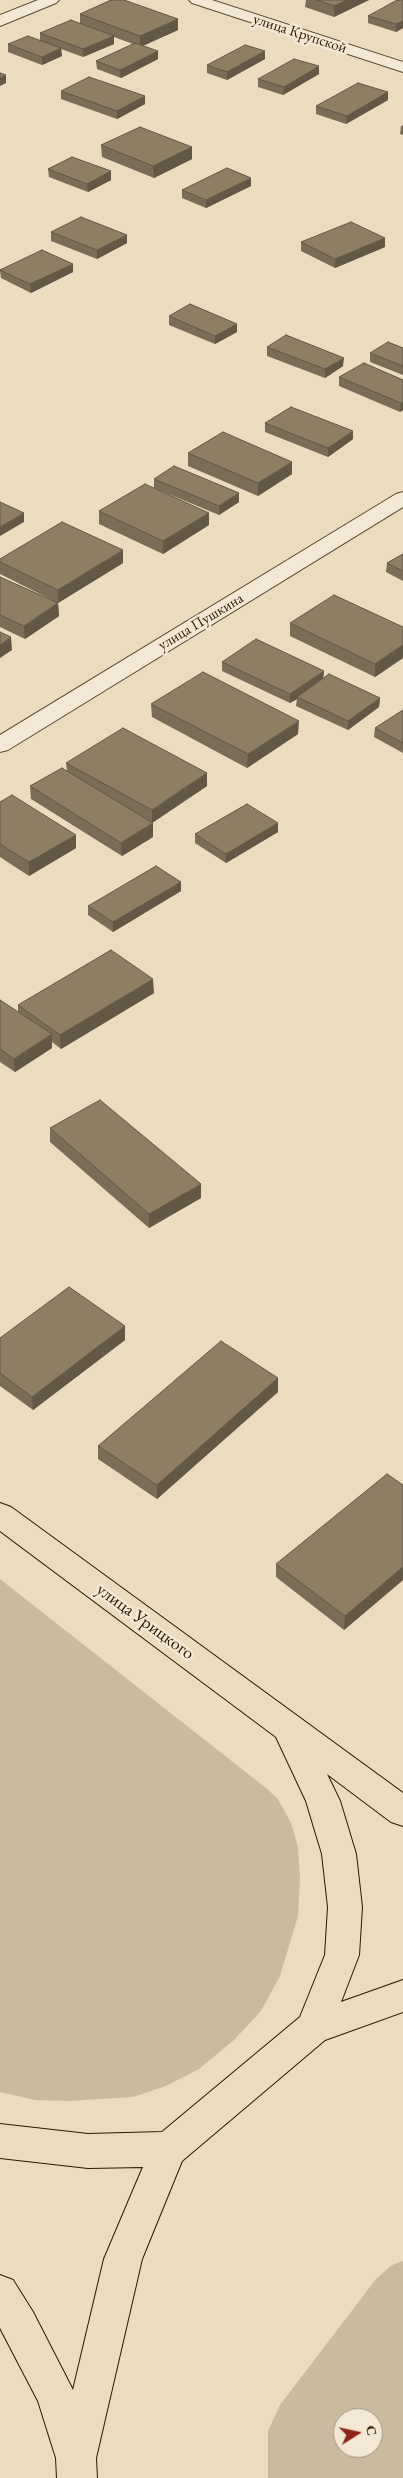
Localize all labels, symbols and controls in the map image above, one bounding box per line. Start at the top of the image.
street label: улица Крупской [251,10,349,58]
street label: улица Пушкина [155,589,247,655]
street label: улица Урицкого [92,1579,198,1665]
north arrow [333,2408,383,2458]
text: С [362,2424,382,2437]

